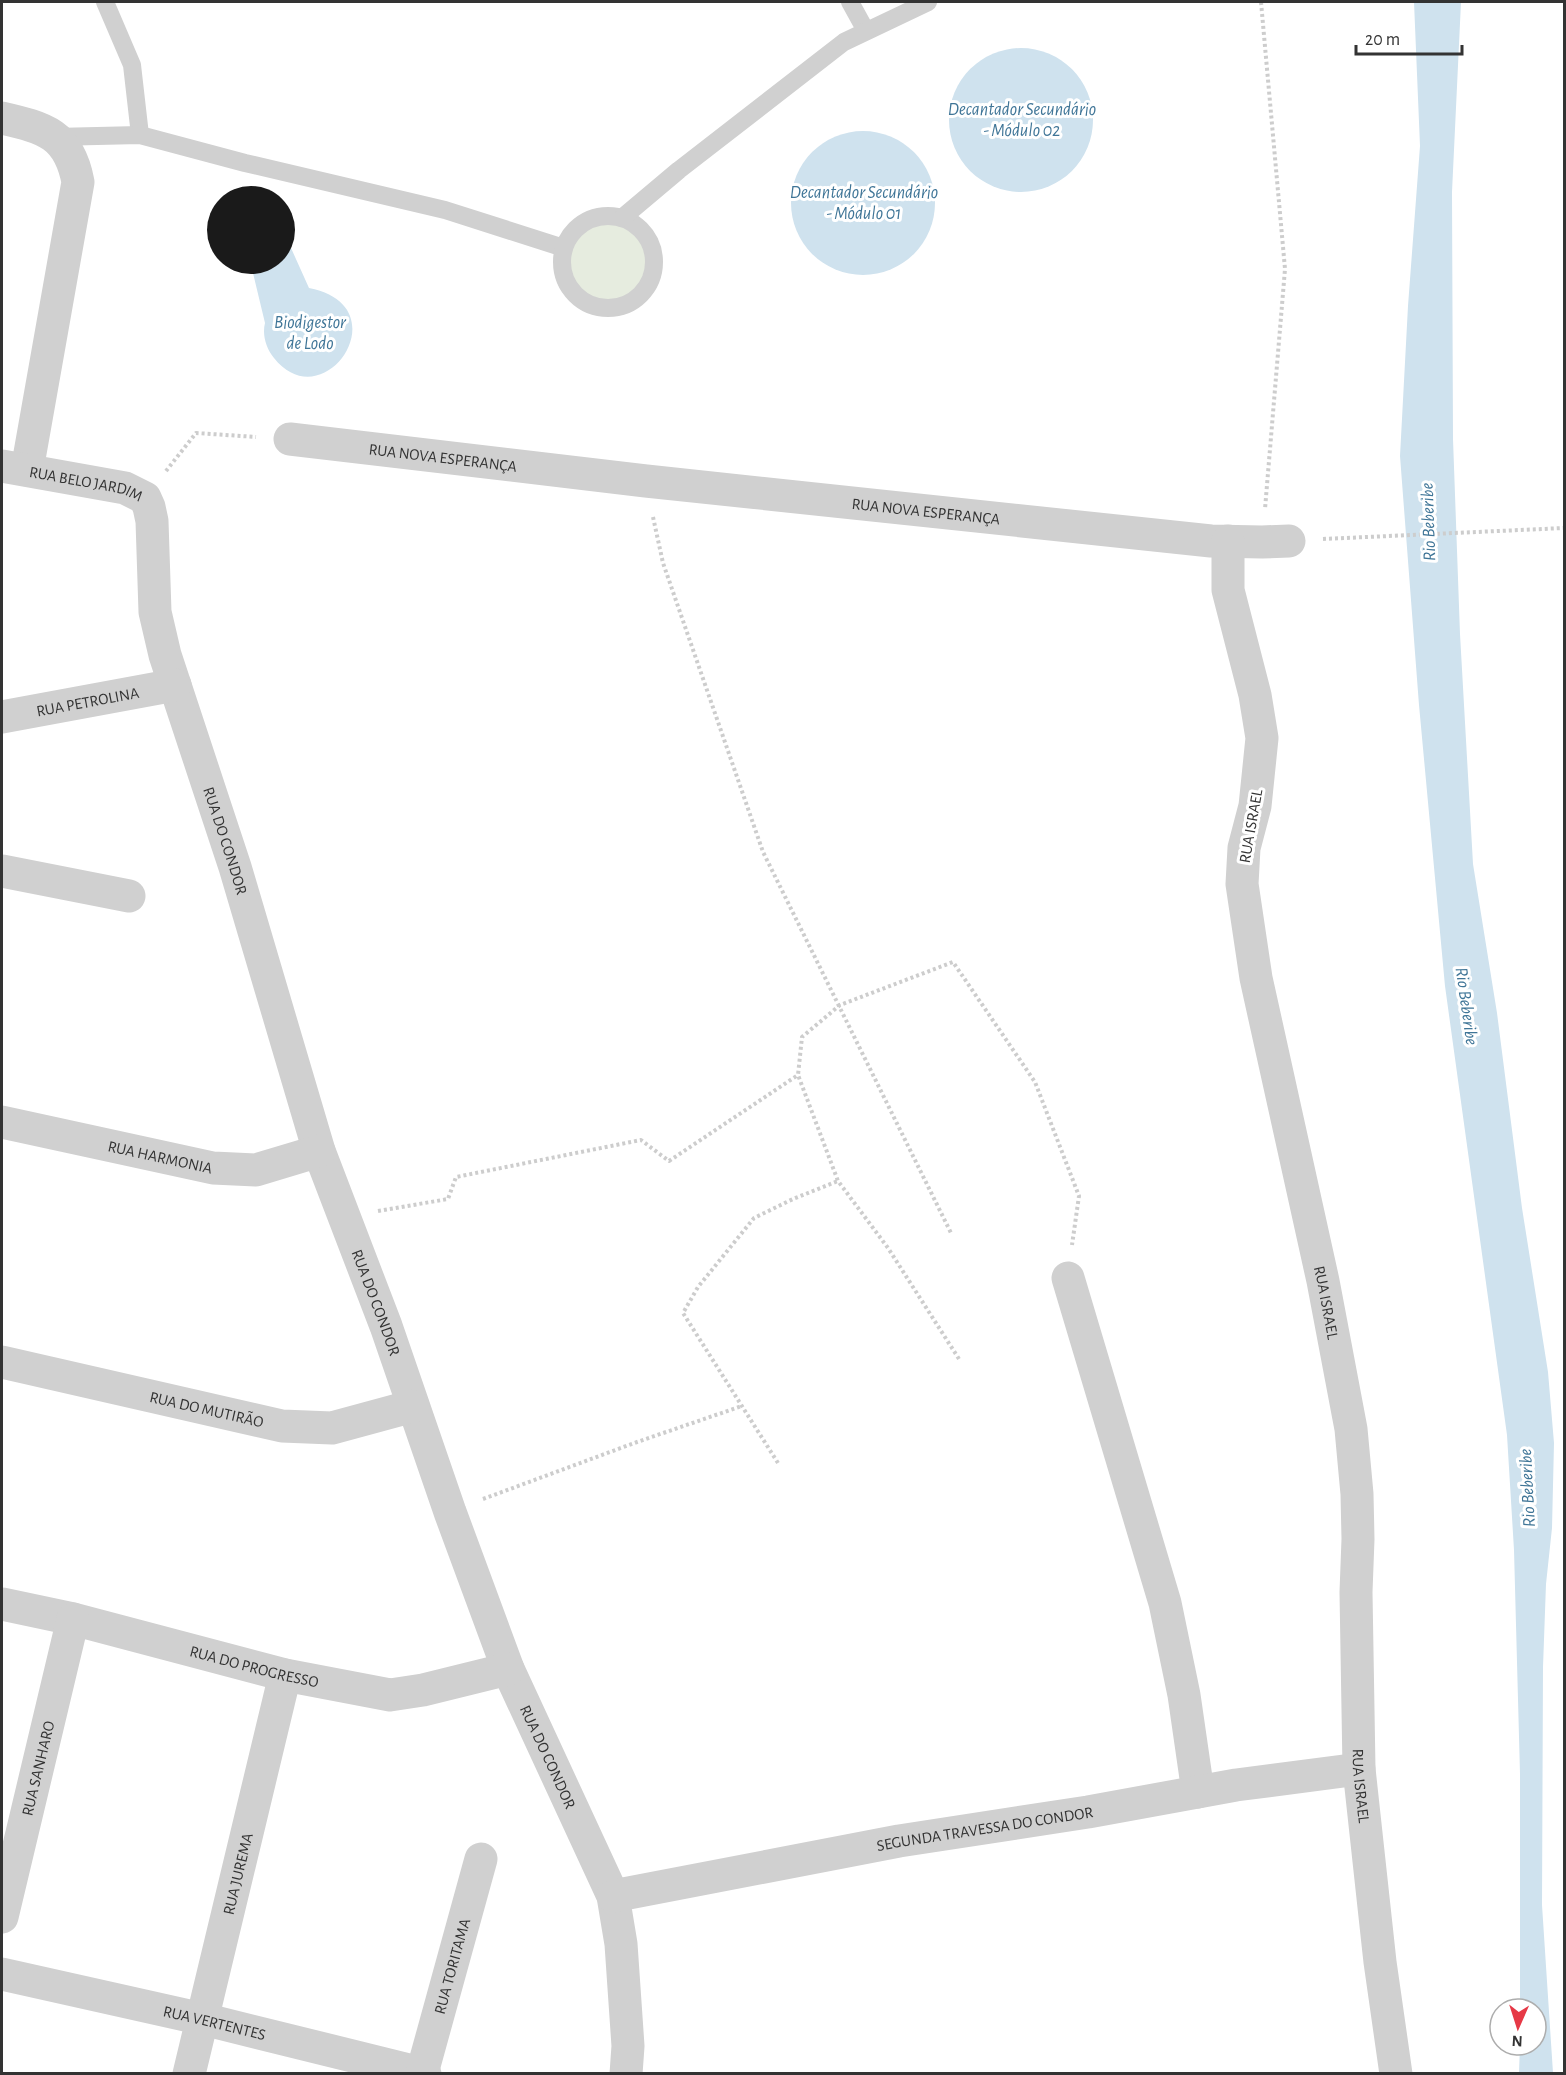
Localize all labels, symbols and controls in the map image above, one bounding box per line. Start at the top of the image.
scale bar [1356,18,1462,56]
text: 20 m [1365,31,1400,49]
water label: Decantador Secundário - Módulo 02 [948,101,1096,140]
water label: Decantador Secundário - Módulo 01 [790,184,938,223]
water label: Biodigestor de Lodo [274,314,347,353]
street label: RUA NOVA ESPERANÇA [368,441,518,475]
street label: RUA BELO JARDIM [28,464,145,505]
water label: Rio Beberibe [1419,482,1439,562]
street label: RUA NOVA ESPERANÇA [851,496,1001,528]
street label: RUA PETROLINA [35,685,140,719]
street label: RUA DO CONDOR [200,785,250,897]
street label: RUA ISRAEL [1237,788,1265,864]
water label: Rio Beberibe [1452,966,1480,1046]
street label: RUA HARMONIA [106,1138,214,1177]
street label: RUA DO CONDOR [348,1247,403,1358]
street label: RUA ISRAEL [1311,1264,1341,1341]
street label: RUA DO MUTIRÃO [148,1389,265,1431]
water label: Rio Beberibe [1517,1448,1539,1528]
street label: RUA DO PROGRESSO [188,1643,320,1690]
street label: RUA DO CONDOR [517,1703,578,1811]
street label: RUA SANHARO [19,1719,57,1817]
street label: RUA ISRAEL [1350,1748,1372,1824]
street label: SEGUNDA TRAVESSA DO CONDOR [875,1804,1095,1854]
street label: RUA JUREMA [221,1831,256,1917]
street label: RUA TORITAMA [432,1917,473,2016]
north arrow [1488,1997,1548,2057]
street label: RUA VERTENTES [162,2003,267,2043]
text: N [1511,2033,1523,2049]

